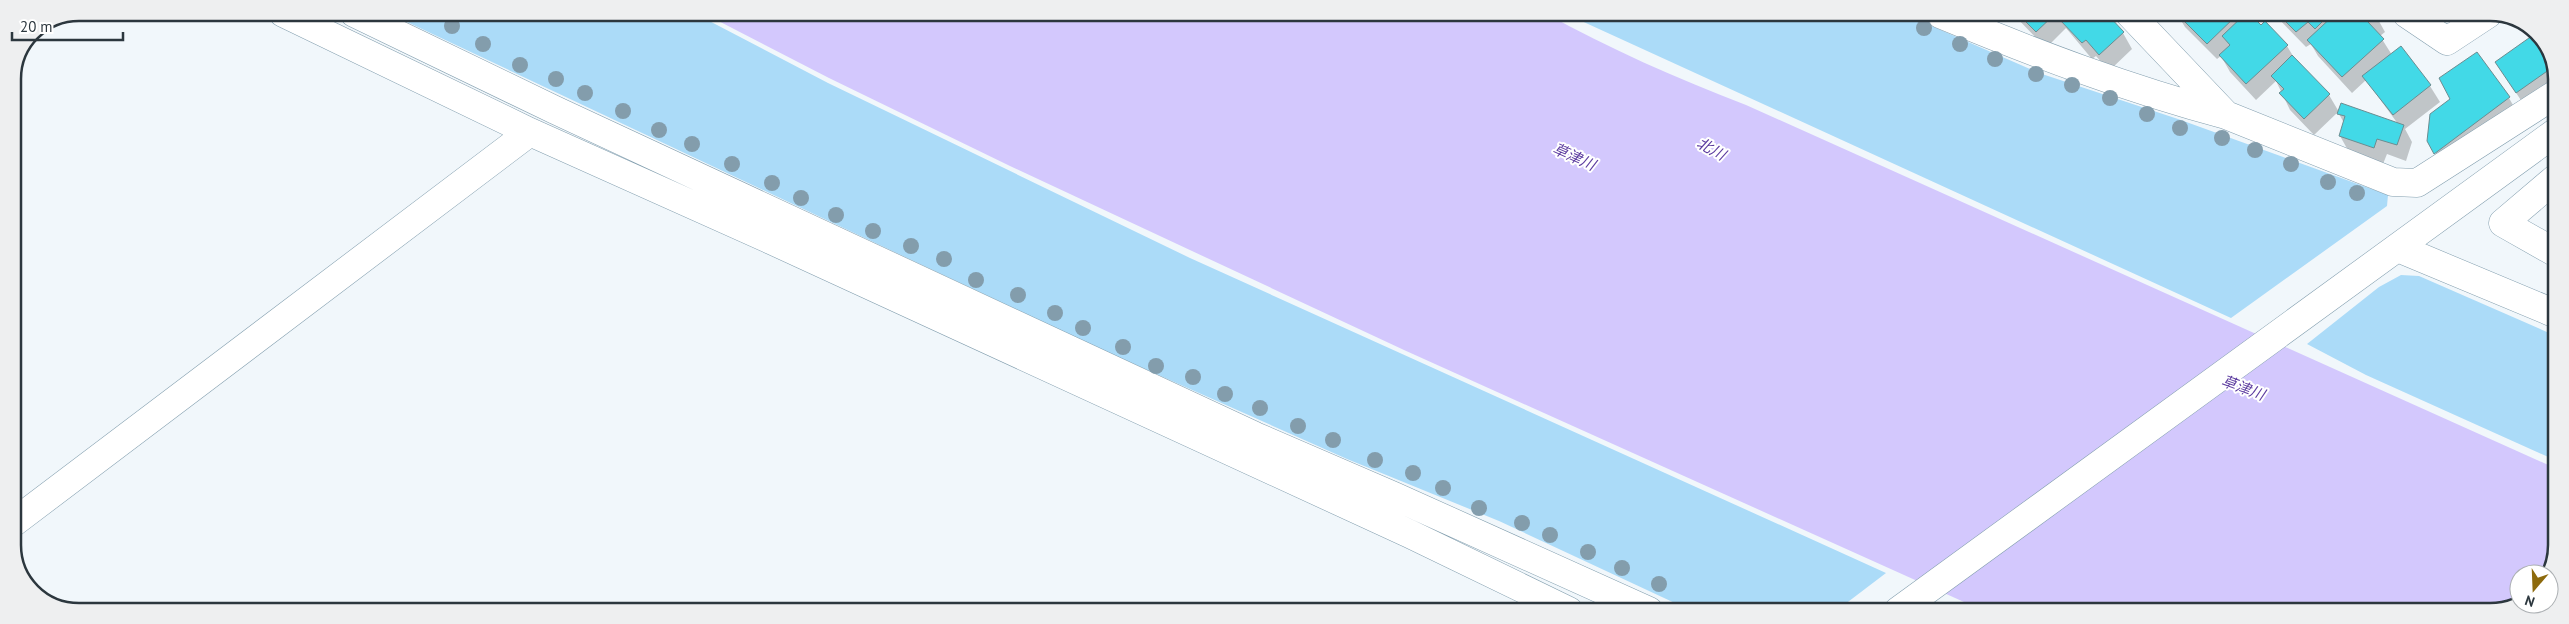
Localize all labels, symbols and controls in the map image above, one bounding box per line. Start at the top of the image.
scale bar [12,10,124,42]
text: 20 m [20,17,53,36]
water label: 北川 [1694,133,1731,165]
water label: 草津川 [1550,139,1600,175]
water label: 草津川 [2219,371,2269,405]
north arrow [2509,564,2559,614]
text: N [2522,591,2537,611]

